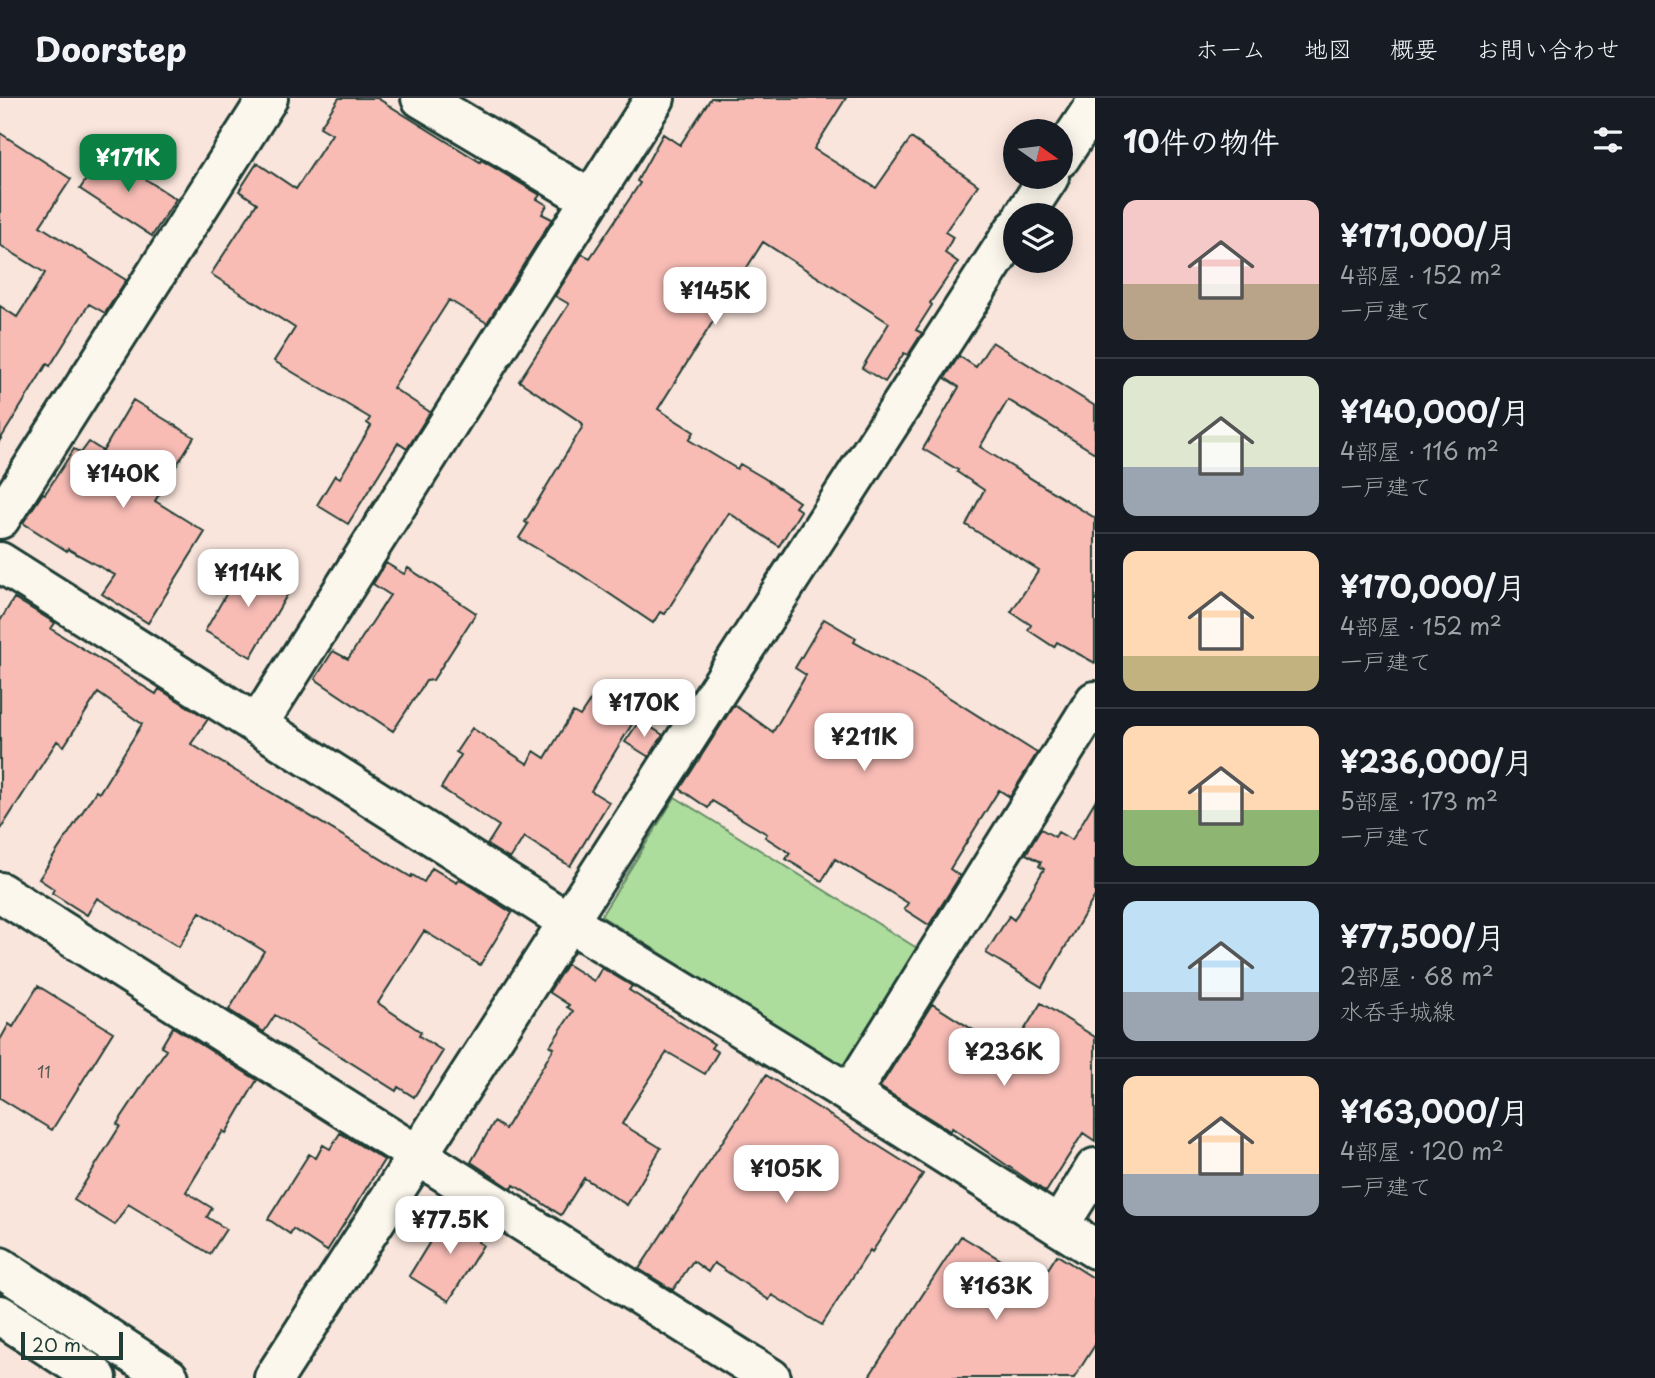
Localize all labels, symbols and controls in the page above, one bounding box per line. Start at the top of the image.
text: Doorstep [35,23,187,73]
text: ホーム [1195,30,1266,66]
text: 地図 [1304,30,1352,66]
text: 概要 [1390,30,1438,66]
text: お問い合わせ [1476,30,1620,66]
text: 10件の物件 [1123,118,1280,163]
north arrow [1003,119,1073,189]
map controls [1003,119,1073,273]
icon: filters [1589,121,1627,159]
pin: ¥171K [79,134,177,194]
text: ¥171K [96,139,160,174]
button: layers [1003,203,1073,273]
text: ¥171,000/月 [1340,212,1517,257]
icon: home [1179,228,1263,312]
text: 4部屋 · 152 m² [1340,257,1502,292]
pin: ¥145K [666,268,764,327]
text: ¥145K [679,272,751,307]
text: 一戸建て [1340,292,1432,327]
text: ¥140,000/月 [1340,388,1530,433]
icon: home [1179,404,1263,488]
text: 4部屋 · 116 m² [1340,433,1499,468]
pin: ¥140K [74,450,172,510]
text: ¥140K [86,455,160,490]
text: 一戸建て [1340,468,1432,503]
pin: ¥114K [199,550,297,609]
text: ¥114K [214,554,282,589]
text: ¥170,000/月 [1340,563,1526,608]
icon: home [1179,579,1263,663]
text: 4部屋 · 152 m² [1340,608,1502,643]
text: 一戸建て [1340,643,1432,678]
pin: ¥170K [595,680,693,739]
text: ¥170K [608,684,680,719]
pin: ¥211K [815,714,913,773]
text: ¥211K [830,718,898,753]
text: ¥236,000/月 [1340,738,1533,783]
icon: home [1179,754,1263,838]
text: 5部屋 · 173 m² [1340,783,1498,818]
text: 一戸建て [1340,818,1432,853]
text: ¥77,500/月 [1340,913,1505,958]
icon: home [1179,929,1263,1013]
text: 2部屋 · 68 m² [1340,958,1494,993]
text: 水呑手城線 [1340,993,1455,1028]
pin: ¥236K [955,1028,1053,1088]
text: ¥236K [965,1033,1043,1068]
house number: 11 [37,1059,51,1083]
text: ¥163,000/月 [1340,1088,1529,1133]
icon: home [1179,1104,1263,1188]
text: 4部屋 · 120 m² [1340,1133,1504,1168]
pin: ¥105K [737,1146,835,1205]
text: ¥105K [750,1150,822,1185]
text: 一戸建て [1340,1168,1432,1203]
pin: ¥77.5K [393,1196,507,1256]
text: ¥77.5K [411,1201,489,1236]
pin: ¥163K [947,1262,1045,1322]
text: ¥163K [959,1267,1033,1302]
scale bar [21,1329,122,1361]
text: 20 m [32,1330,81,1358]

